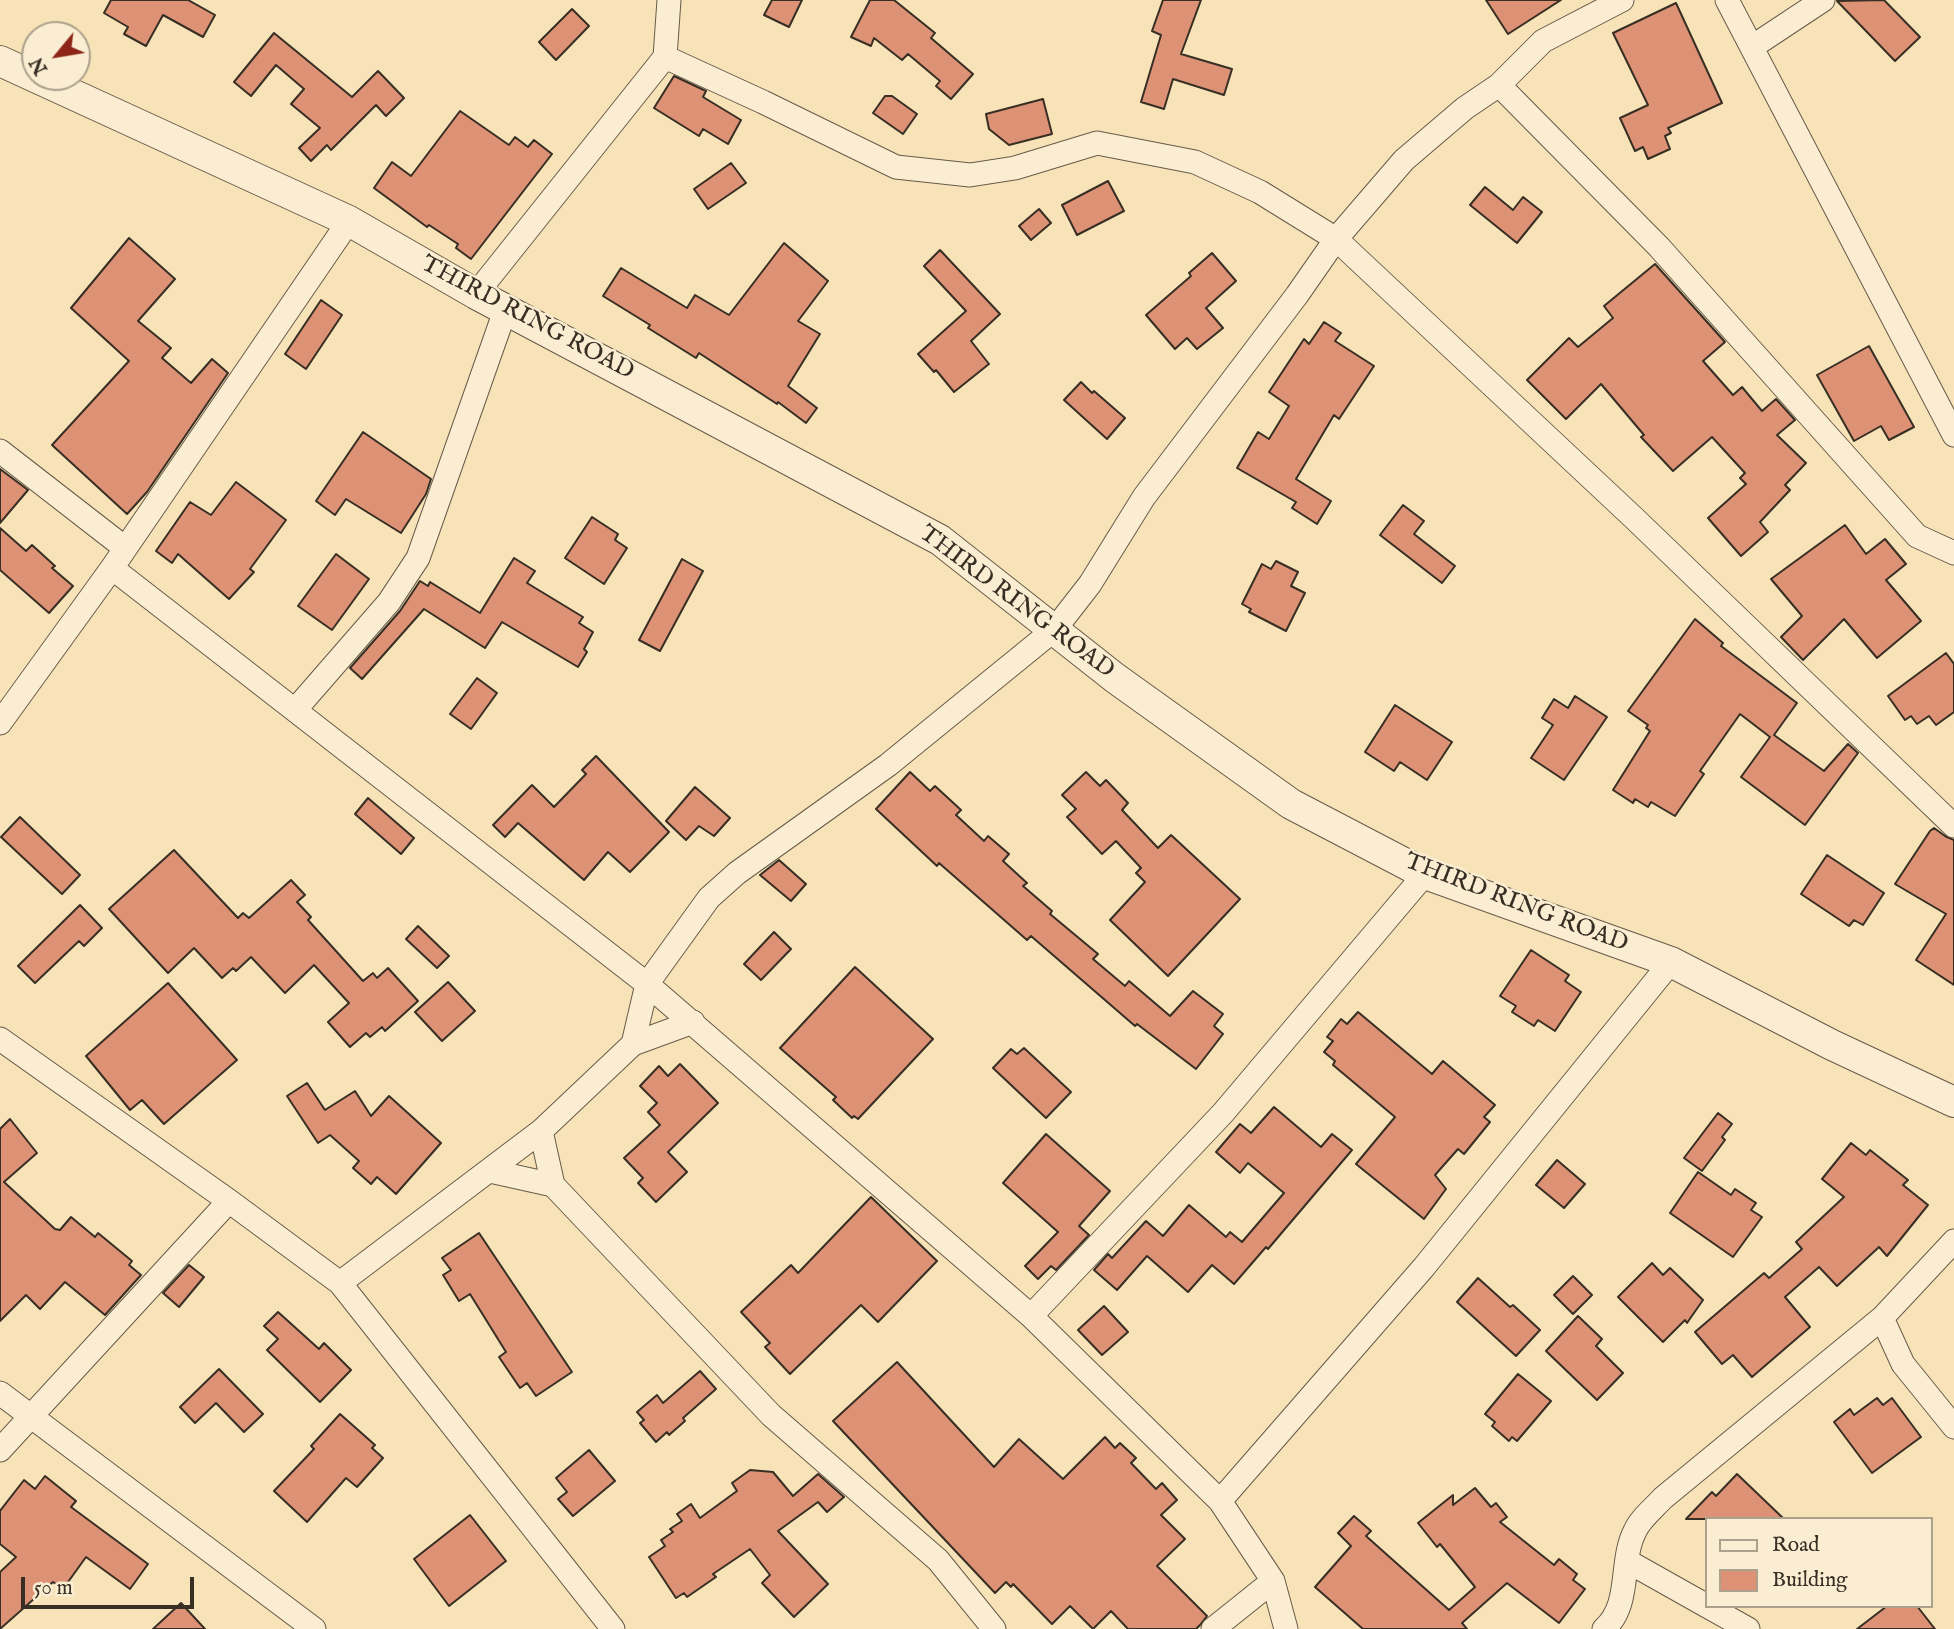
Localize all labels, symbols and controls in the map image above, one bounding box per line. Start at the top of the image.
north arrow [21,21,91,91]
text: N [25,52,54,79]
street label: THIRD RING ROAD [416,251,638,387]
street label: THIRD RING ROAD [913,520,1119,686]
street label: THIRD RING ROAD [1400,848,1632,960]
legend [1706,1517,1933,1608]
text: Road [1772,1532,1819,1559]
scale bar [24,1562,198,1606]
text: Building [1772,1567,1847,1594]
text: 50 m [34,1575,73,1602]

